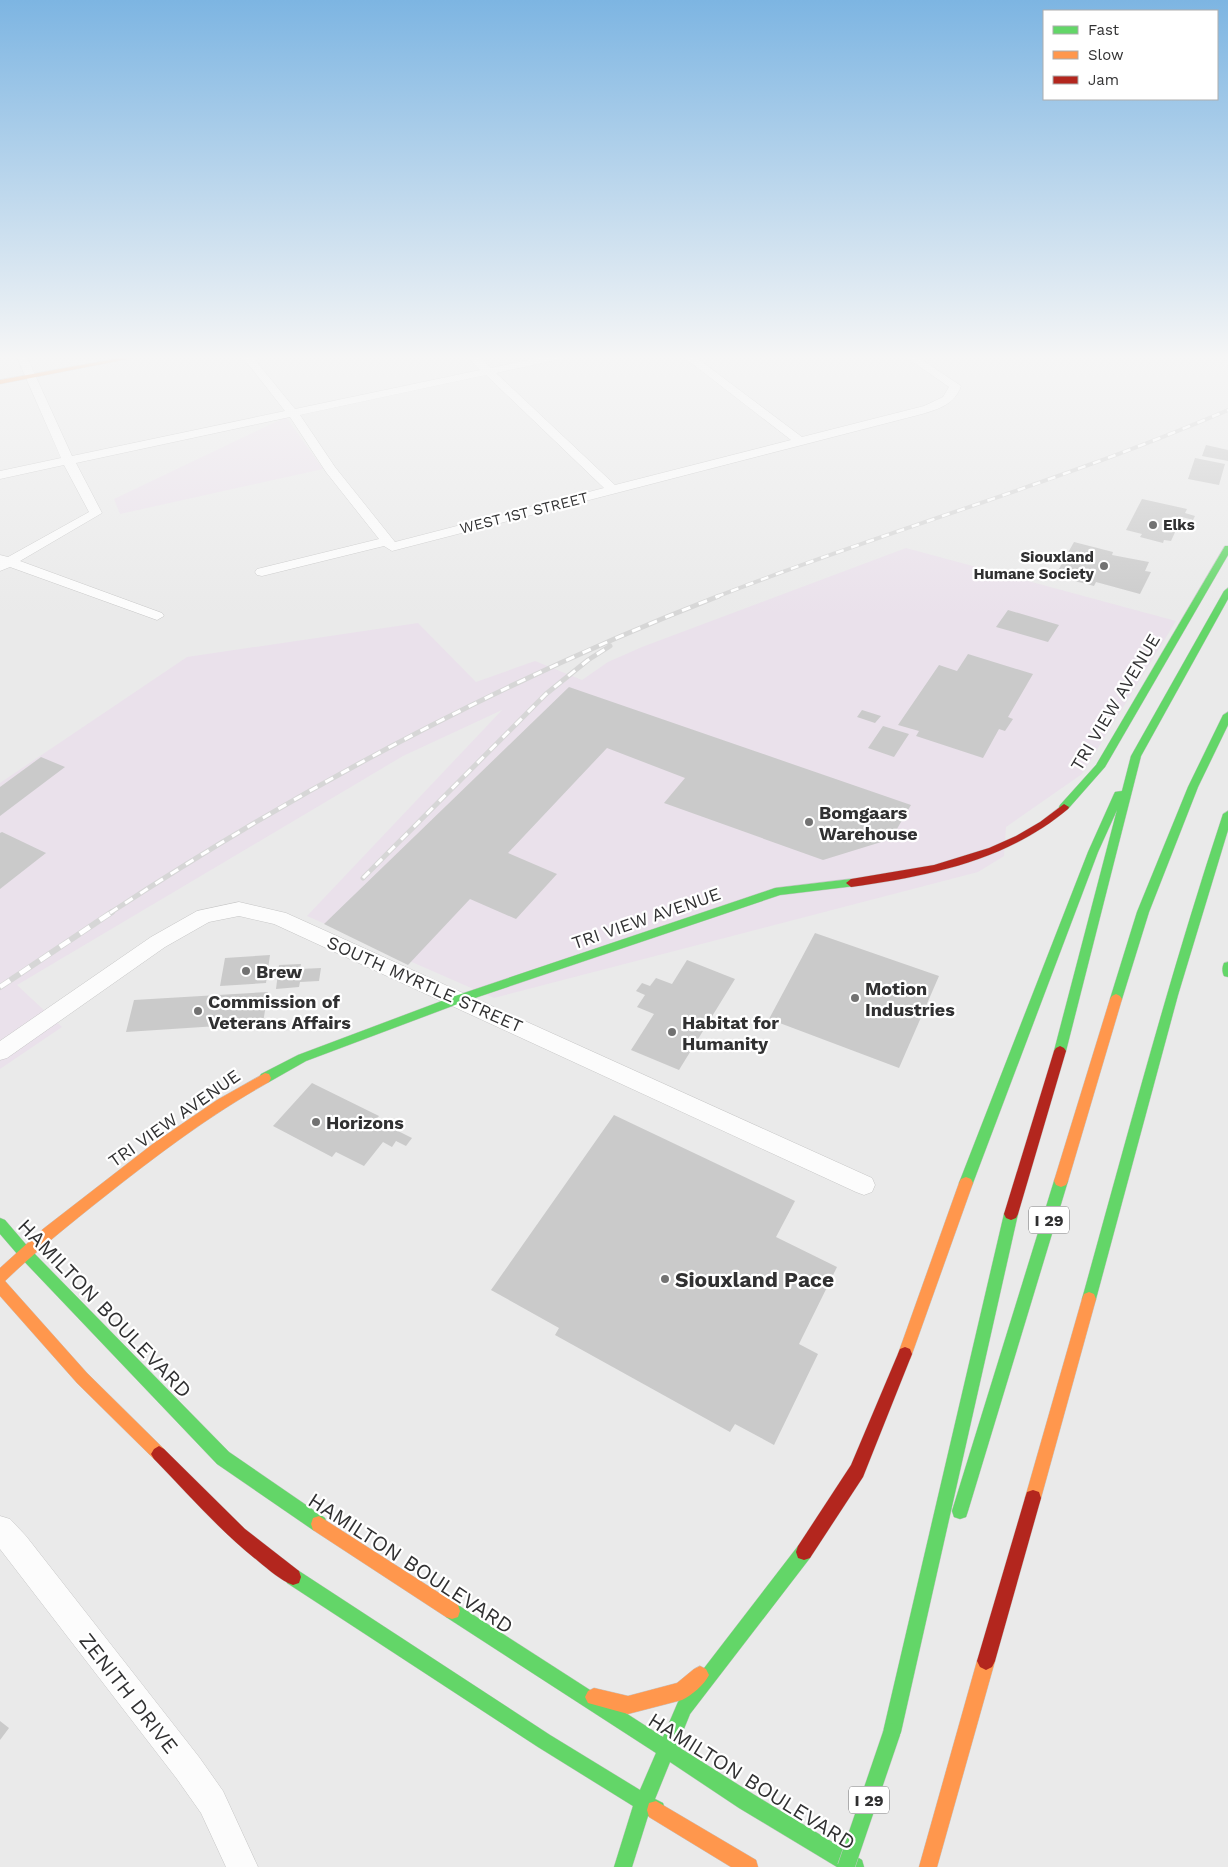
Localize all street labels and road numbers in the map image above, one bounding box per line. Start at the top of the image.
street label: WEST 1ST STREET [458,488,590,538]
street label: TRI VIEW AVENUE [1066,630,1164,774]
street label: TRI VIEW AVENUE [569,883,723,953]
street label: SOUTH MYRTLE STREET [324,931,526,1037]
street label: TRI VIEW AVENUE [104,1065,244,1171]
road number: I 29 [1029,1206,1069,1234]
street label: HAMILTON BOULEVARD [13,1213,197,1403]
street label: HAMILTON BOULEVARD [304,1487,518,1639]
street label: ZENITH DRIVE [74,1628,184,1758]
street label: HAMILTON BOULEVARD [644,1707,860,1855]
road number: I 29 [849,1786,889,1814]

